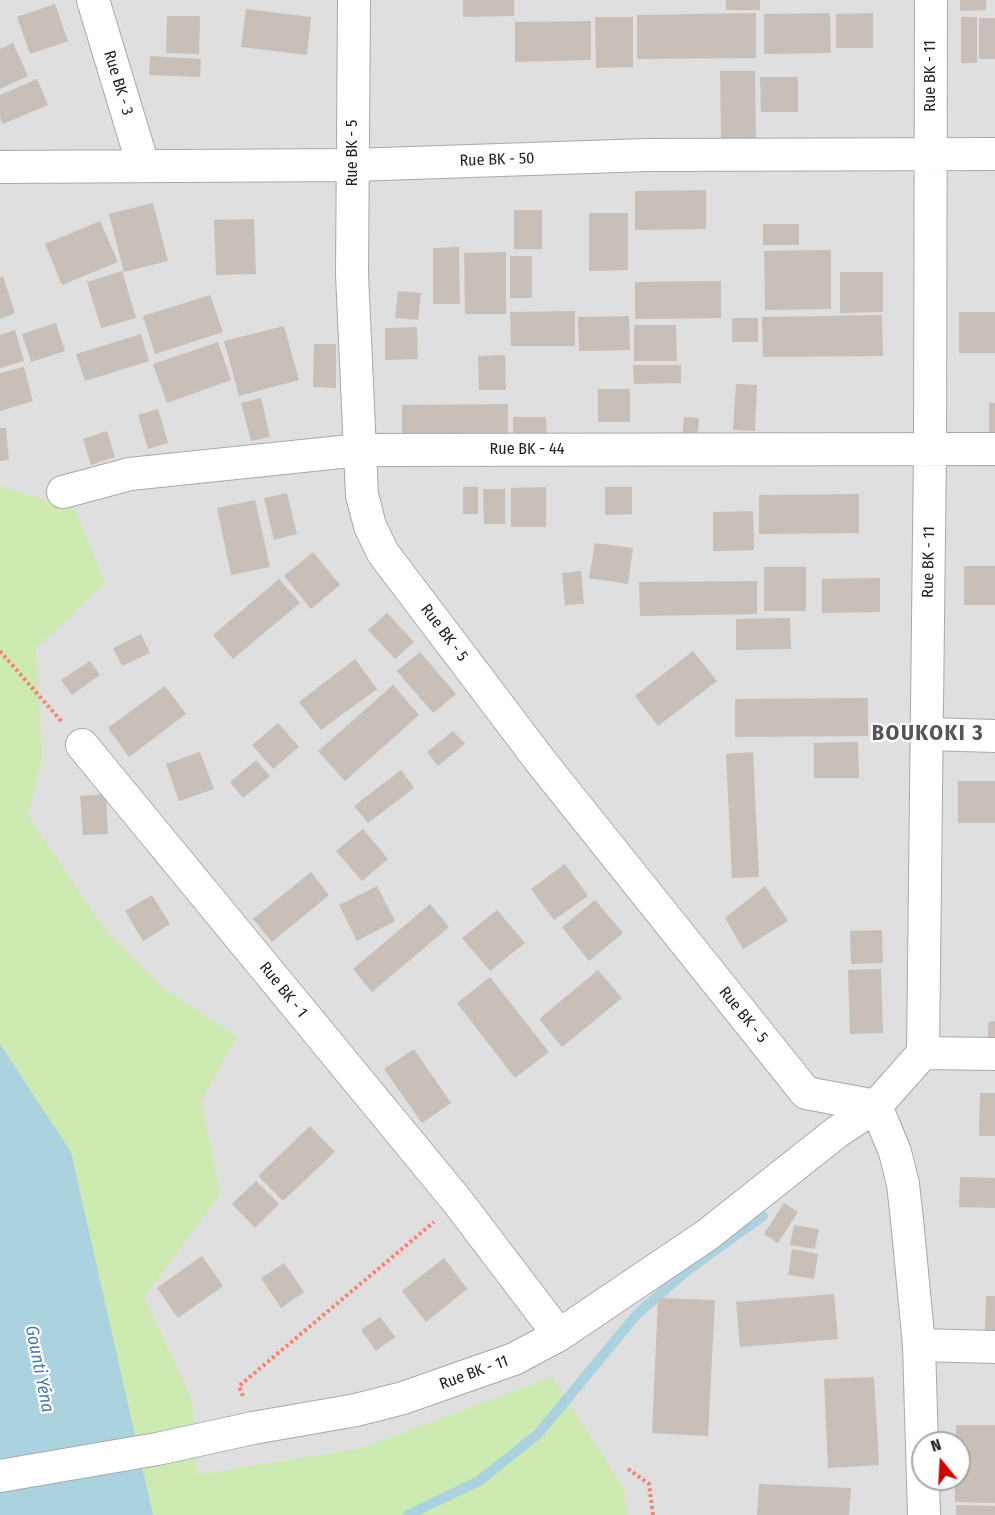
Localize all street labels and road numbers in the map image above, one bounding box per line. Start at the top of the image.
street label: Rue BK - 11 [921,40,941,112]
street label: Rue BK - 3 [99,48,137,118]
street label: Rue BK - 5 [343,120,363,186]
street label: Rue BK - 50 [459,149,535,171]
street label: Rue BK - 44 [490,440,564,460]
street label: Rue BK - 11 [919,526,939,598]
street label: Rue BK - 5 [416,601,472,665]
street label: Rue BK - 1 [255,958,311,1022]
street label: Rue BK - 5 [715,983,771,1047]
street label: Rue BK - 11 [437,1352,511,1394]

